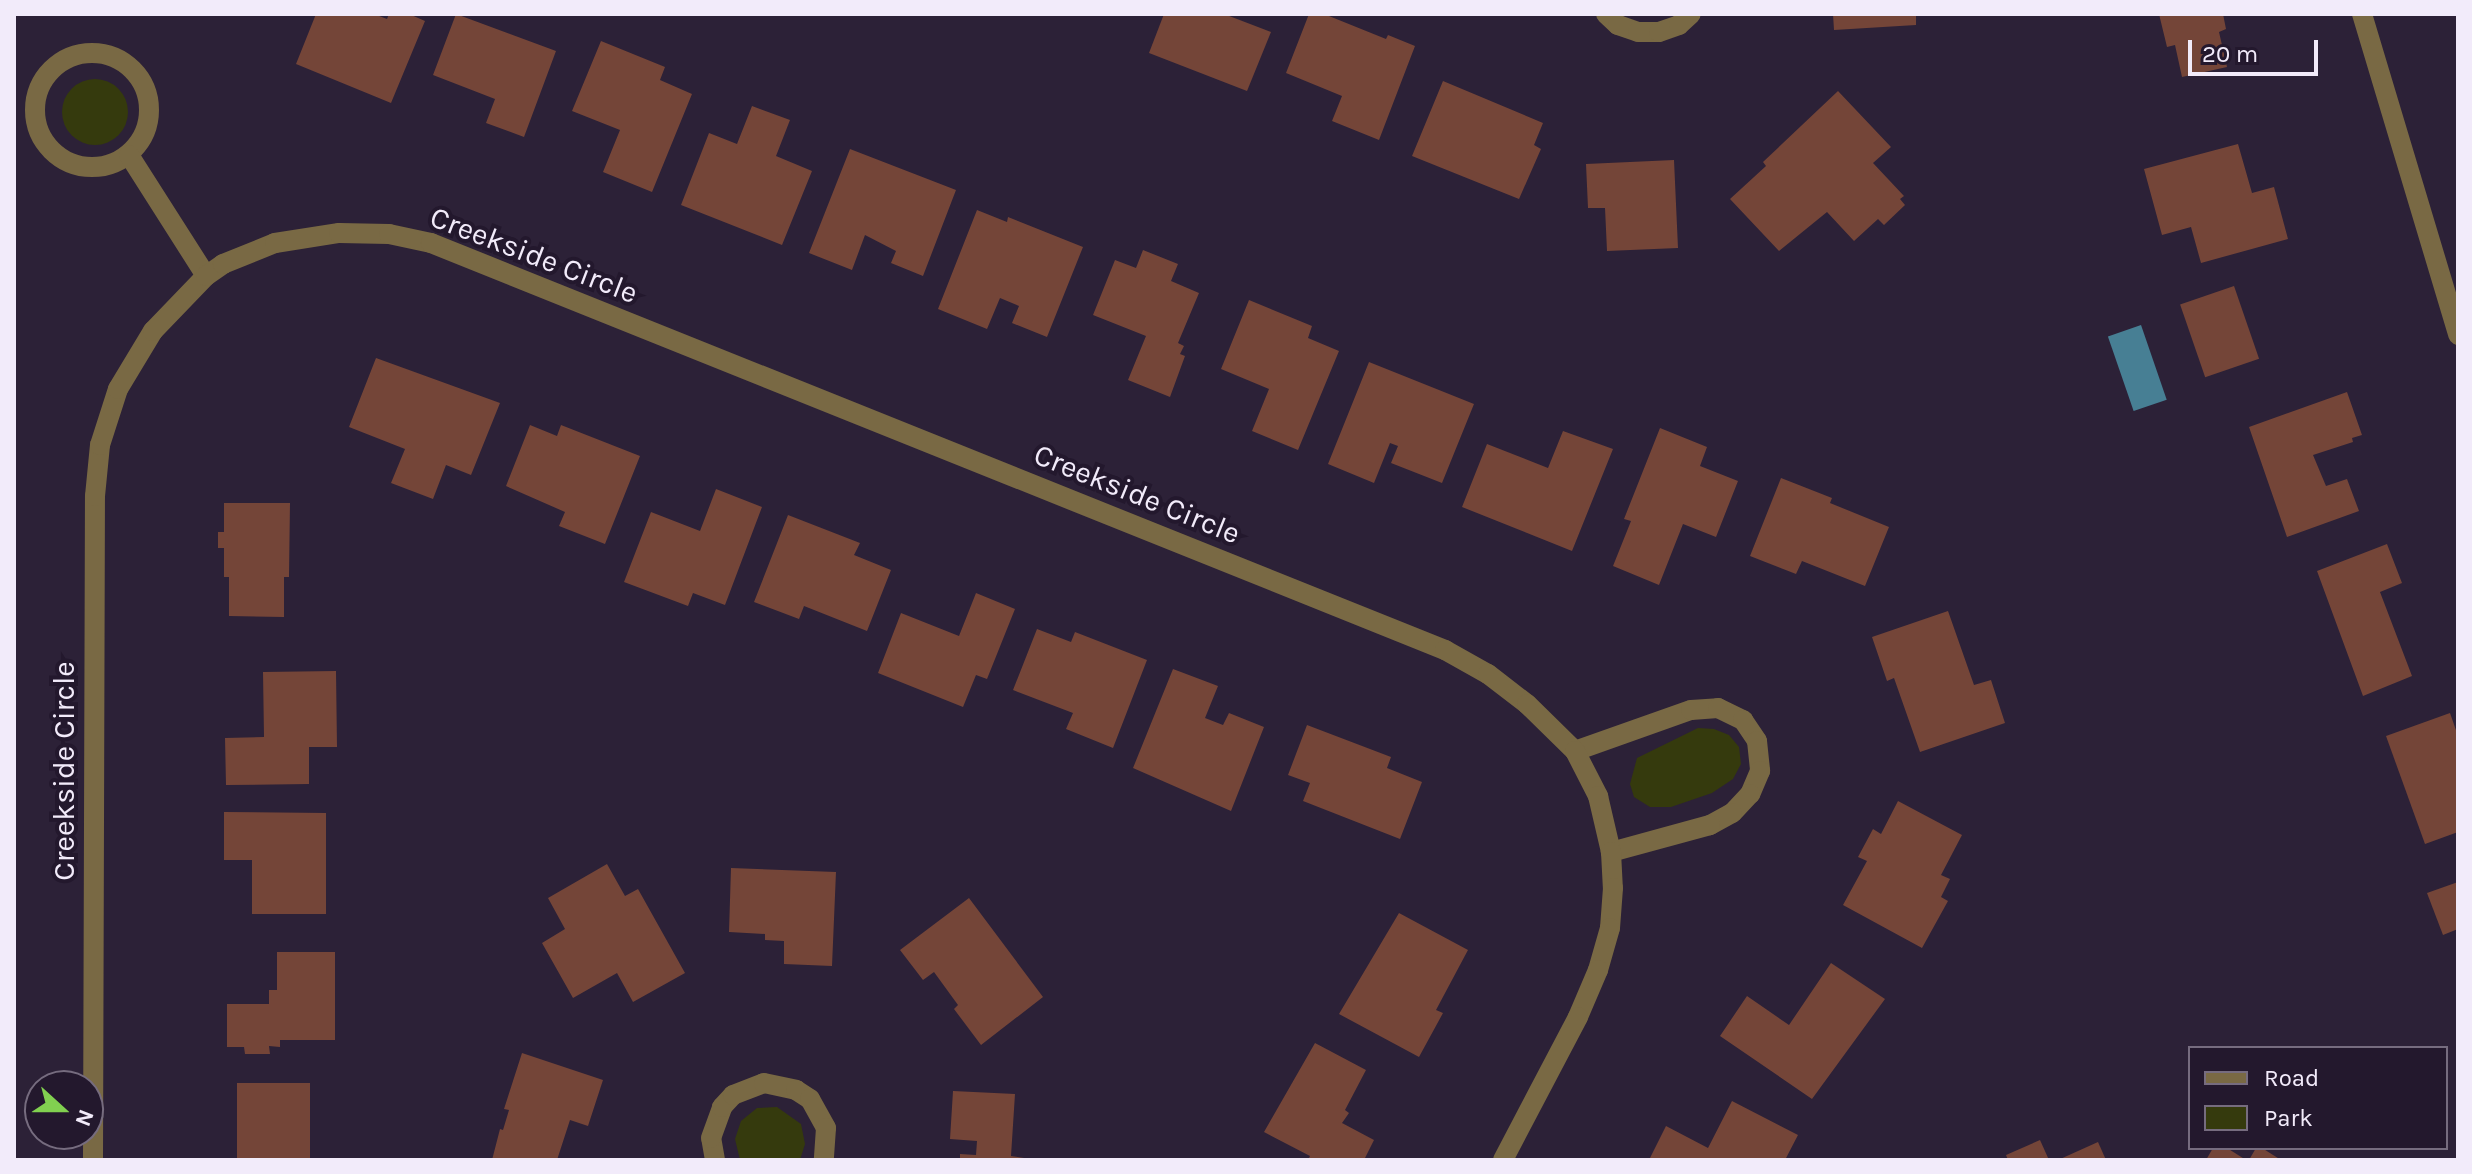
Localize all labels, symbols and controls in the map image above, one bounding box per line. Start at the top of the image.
scale bar [2192,24,2322,74]
text: 20 m [2202,40,2258,68]
street label: Creekside Circle [425,199,643,311]
street label: Creekside Circle [1029,436,1245,552]
street label: Creekside Circle [46,661,82,881]
legend [2188,1046,2448,1150]
text: Road [2264,1064,2319,1092]
north arrow [24,1070,104,1150]
text: Park [2264,1104,2313,1132]
text: N [70,1106,100,1130]

